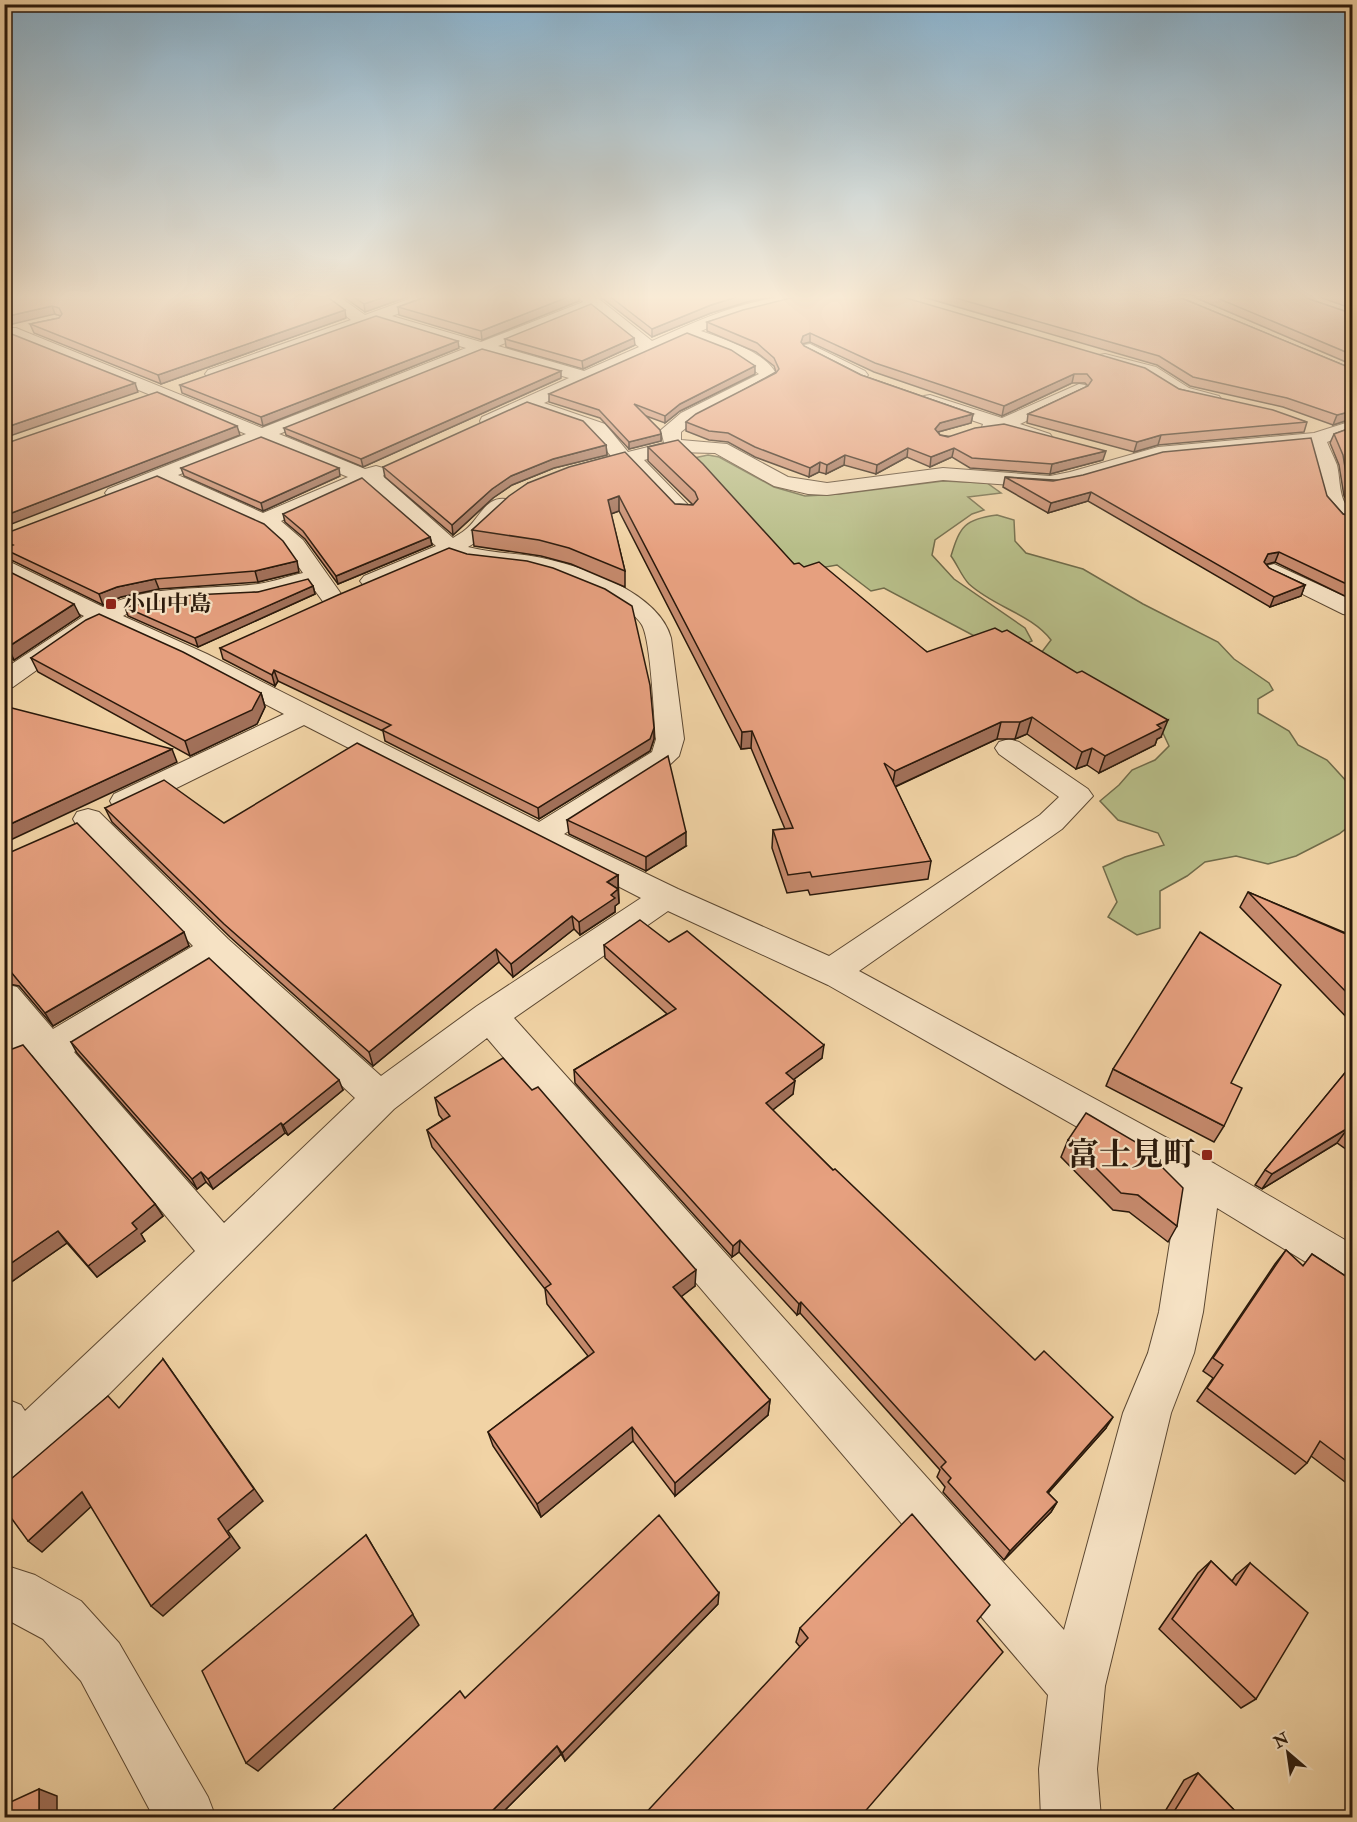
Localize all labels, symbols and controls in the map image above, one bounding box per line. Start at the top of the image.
place label: 小山中島 [123,590,211,618]
marker: 小山中島 [104,597,118,611]
place label: 富士見町 [1067,1135,1195,1175]
marker: 富士見町 [1200,1148,1214,1162]
north arrow [1258,1723,1318,1783]
text: N [1269,1728,1293,1753]

